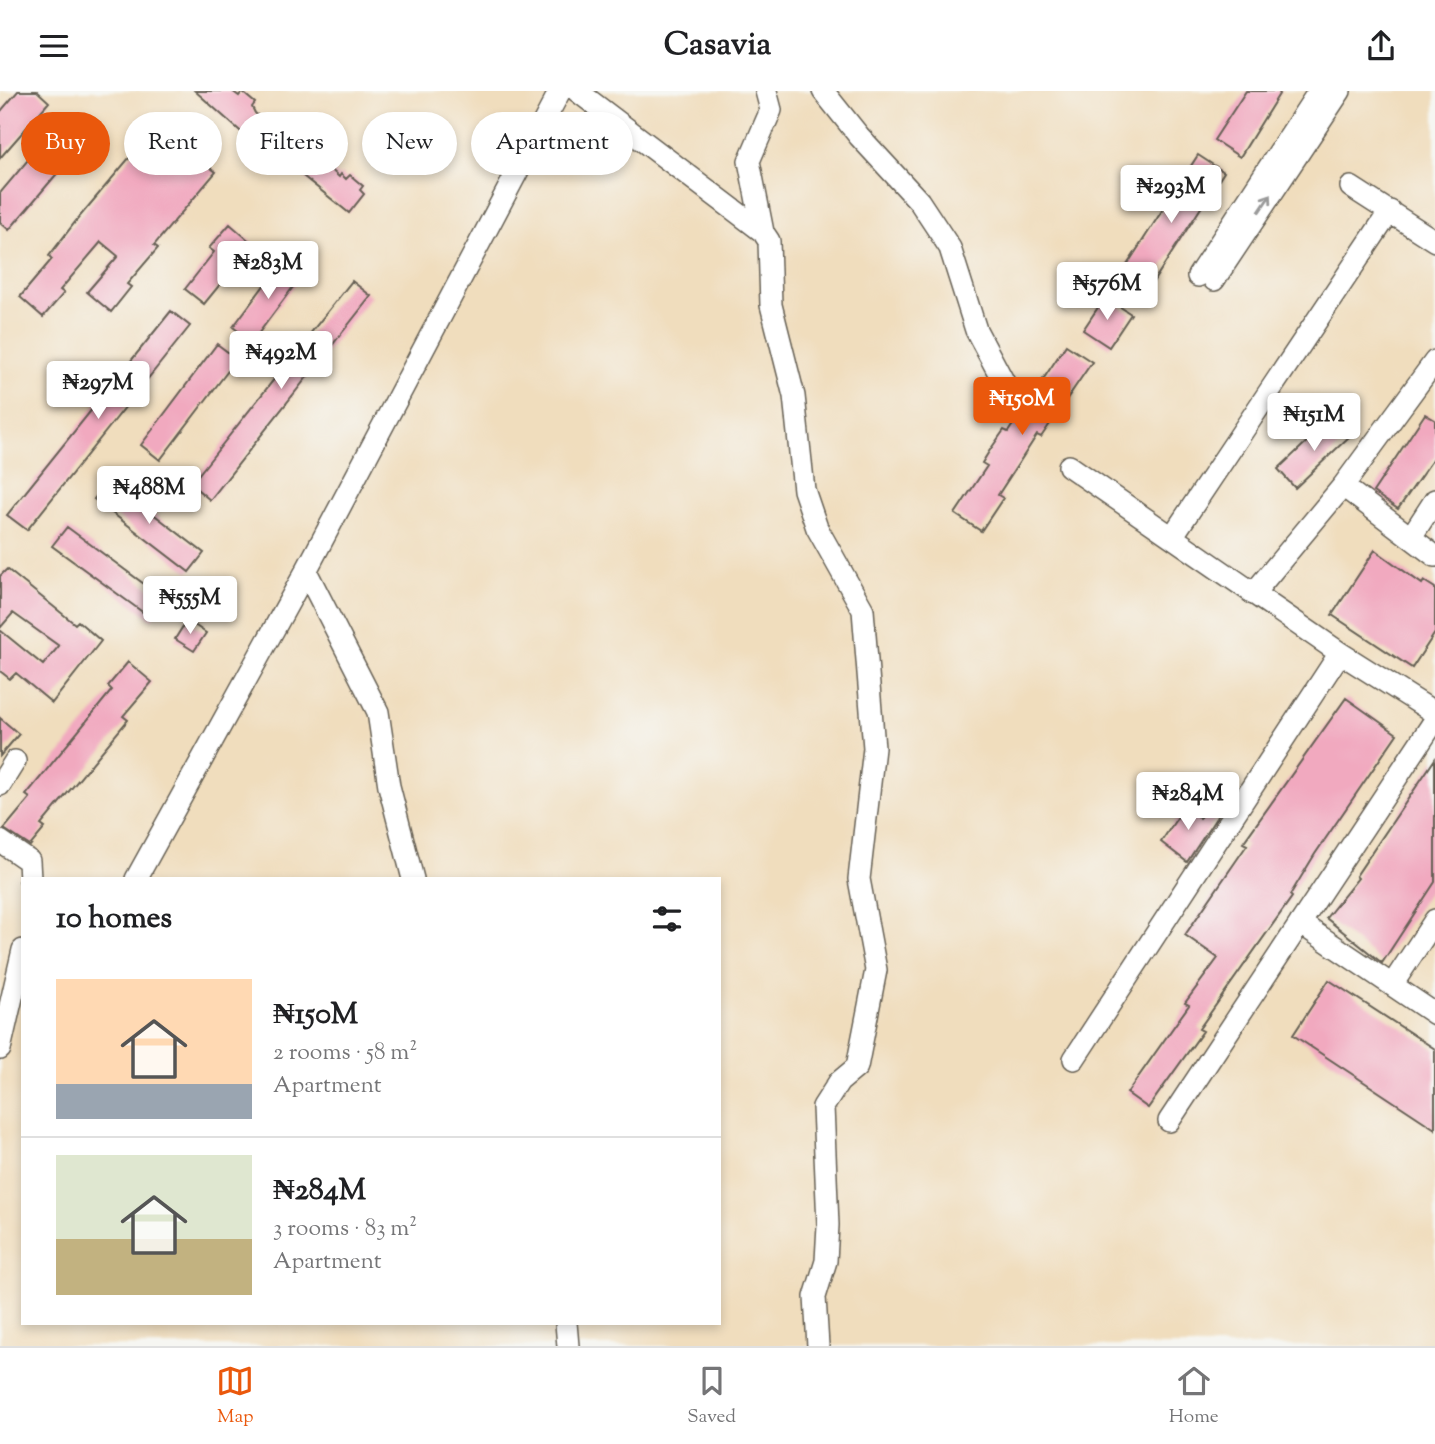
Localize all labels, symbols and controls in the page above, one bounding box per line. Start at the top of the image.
text: Casavia [664,23,771,69]
icon: menu [35,27,73,65]
icon: share [1362,27,1400,65]
chip: Buy [21,112,110,175]
chip: Rent [124,112,222,175]
chip: Filters [236,112,348,175]
chip: New [362,112,457,175]
chip: Apartment [471,112,633,175]
pin: ₦293M [1122,165,1220,225]
text: ₦293M [1137,171,1205,204]
one-way arrow [1258,194,1273,213]
pin: ₦283M [219,241,317,301]
text: ₦283M [233,247,303,280]
pin: ₦576M [1058,263,1156,322]
text: ₦576M [1073,268,1141,301]
pin: ₦492M [232,331,330,391]
text: ₦492M [245,337,317,370]
pin: ₦297M [49,361,147,421]
text: ₦297M [63,367,133,400]
pin: ₦150M [973,377,1071,437]
text: ₦150M [989,383,1055,416]
pin: ₦151M [1265,393,1363,453]
text: ₦151M [1283,399,1345,432]
pin: ₦488M [100,467,198,526]
text: ₦488M [113,472,185,505]
pin: ₦555M [141,577,239,636]
text: ₦555M [159,582,221,615]
pin: ₦284M [1139,773,1237,832]
text: ₦284M [1152,778,1224,811]
text: 10 homes [56,898,172,941]
icon: filters [648,900,686,938]
text: ₦150M [273,994,358,1037]
icon: home [112,1007,196,1091]
text: 2 rooms · 58 m² [273,1037,417,1070]
text: Apartment [273,1070,382,1103]
text: ₦284M [273,1170,366,1213]
icon: home [112,1183,196,1267]
text: 3 rooms · 83 m² [273,1213,417,1246]
text: Apartment [273,1246,382,1279]
tab: Map [216,1362,254,1431]
tab: Saved [687,1362,736,1431]
tab: Home [1169,1362,1219,1431]

